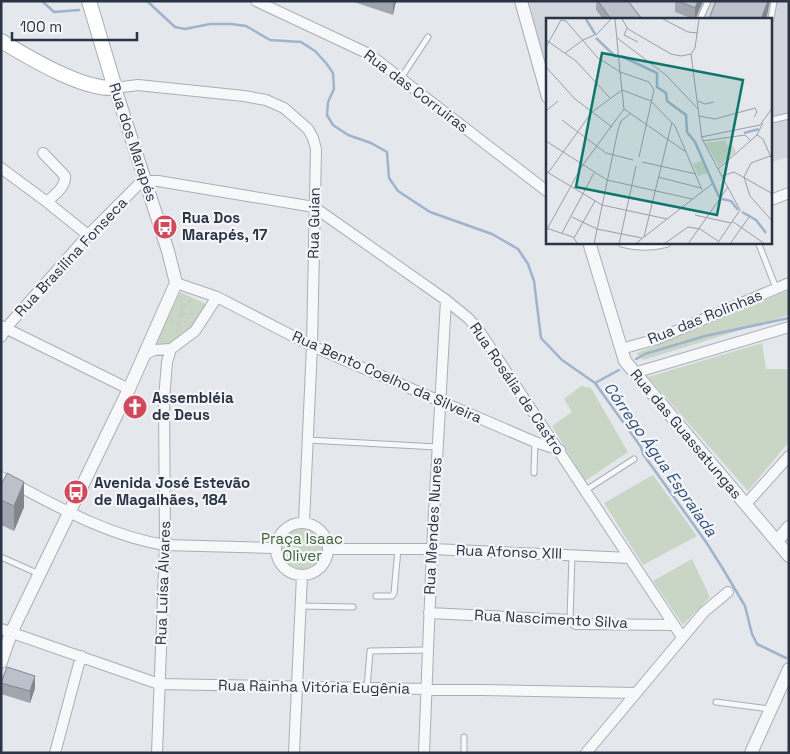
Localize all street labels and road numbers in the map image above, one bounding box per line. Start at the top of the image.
street label: Rua das Corruiras [360,45,472,136]
street label: Rua dos Marapés [105,80,162,204]
street label: Rua Guian [303,187,324,259]
street label: Rua Brasilina Fonseca [10,193,131,320]
street label: Rua das Rolinhas [645,285,765,348]
street label: Rua Rosália de Castro [466,319,569,459]
street label: Rua Bento Coelho da Silveira [289,326,485,427]
street label: Rua das Guassatungas [626,365,746,503]
street label: Rua Mendes Nunes [419,457,446,595]
street label: Rua Luísa Álvares [151,521,174,645]
street label: Rua Afonso XIII [456,540,563,563]
street label: Rua Nascimento Silva [474,605,629,632]
street label: Rua Rainha Vitória Eugênia [218,675,410,698]

